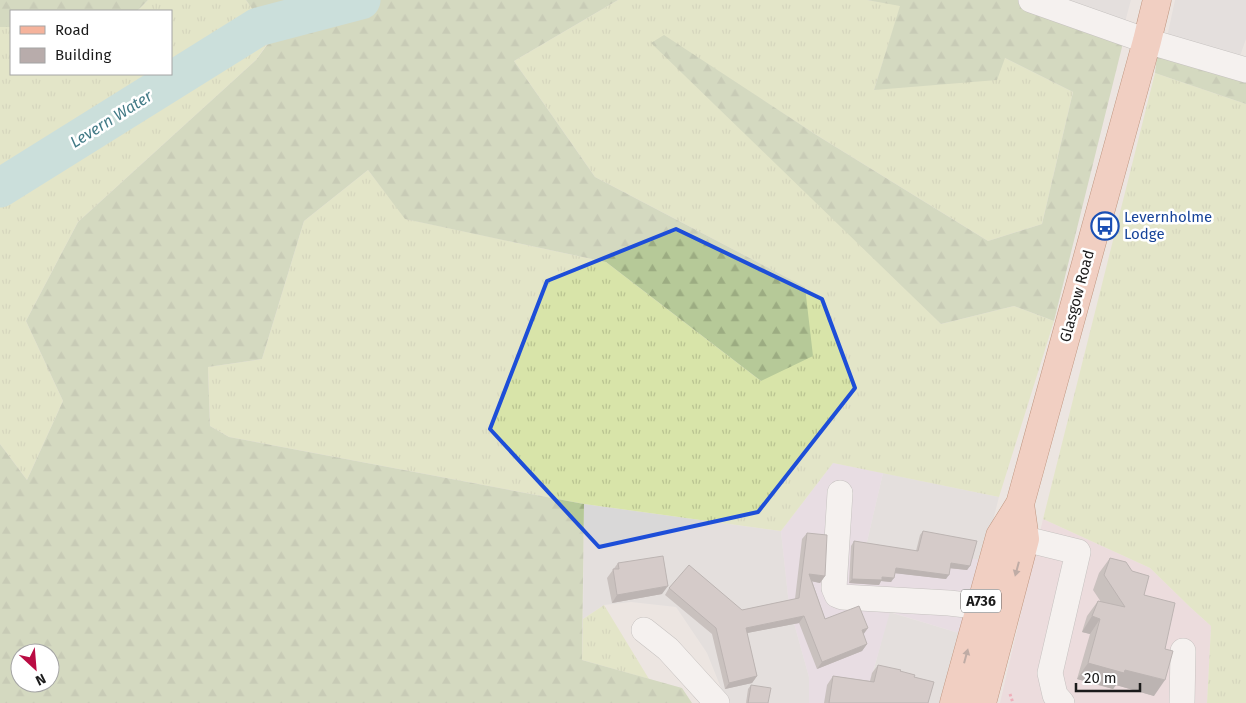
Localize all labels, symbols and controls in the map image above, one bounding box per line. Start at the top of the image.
legend [10,10,172,75]
text: Road [55,21,90,39]
text: Building [55,46,111,64]
water label: Levern Water [67,86,156,152]
place label: Levernholme Lodge [1124,208,1212,243]
bus stop icon: Levernholme Lodge [1090,211,1120,241]
street label: Glasgow Road [1056,248,1098,344]
one-way arrow [1013,561,1021,576]
road number: A736 [961,590,1001,612]
north arrow [10,643,60,693]
one-way arrow [962,648,970,663]
scale bar [1076,660,1140,692]
text: 20 m [1084,669,1117,687]
text: N [33,670,48,689]

